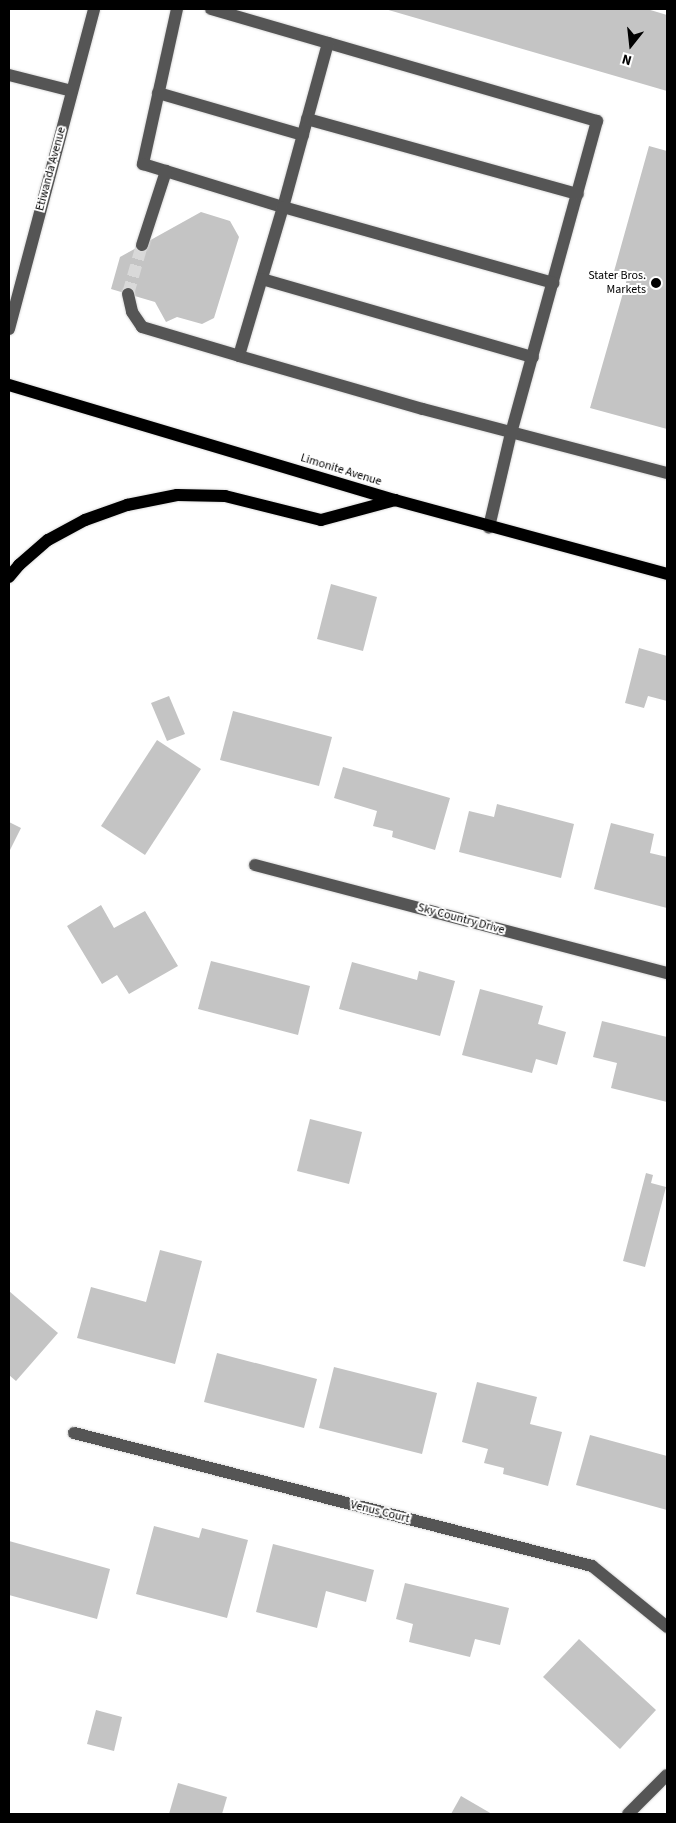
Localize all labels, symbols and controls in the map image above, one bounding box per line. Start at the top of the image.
north arrow [606,20,656,70]
text: N [620,49,634,70]
street label: Etiwanda Avenue [33,125,69,213]
place label: Stater Bros. Markets [588,269,646,297]
marker: Stater Bros. Markets [650,277,662,289]
street label: Limonite Avenue [299,451,383,489]
street label: Sky Country Drive [416,900,506,938]
street label: Venus Court [349,1498,411,1526]

